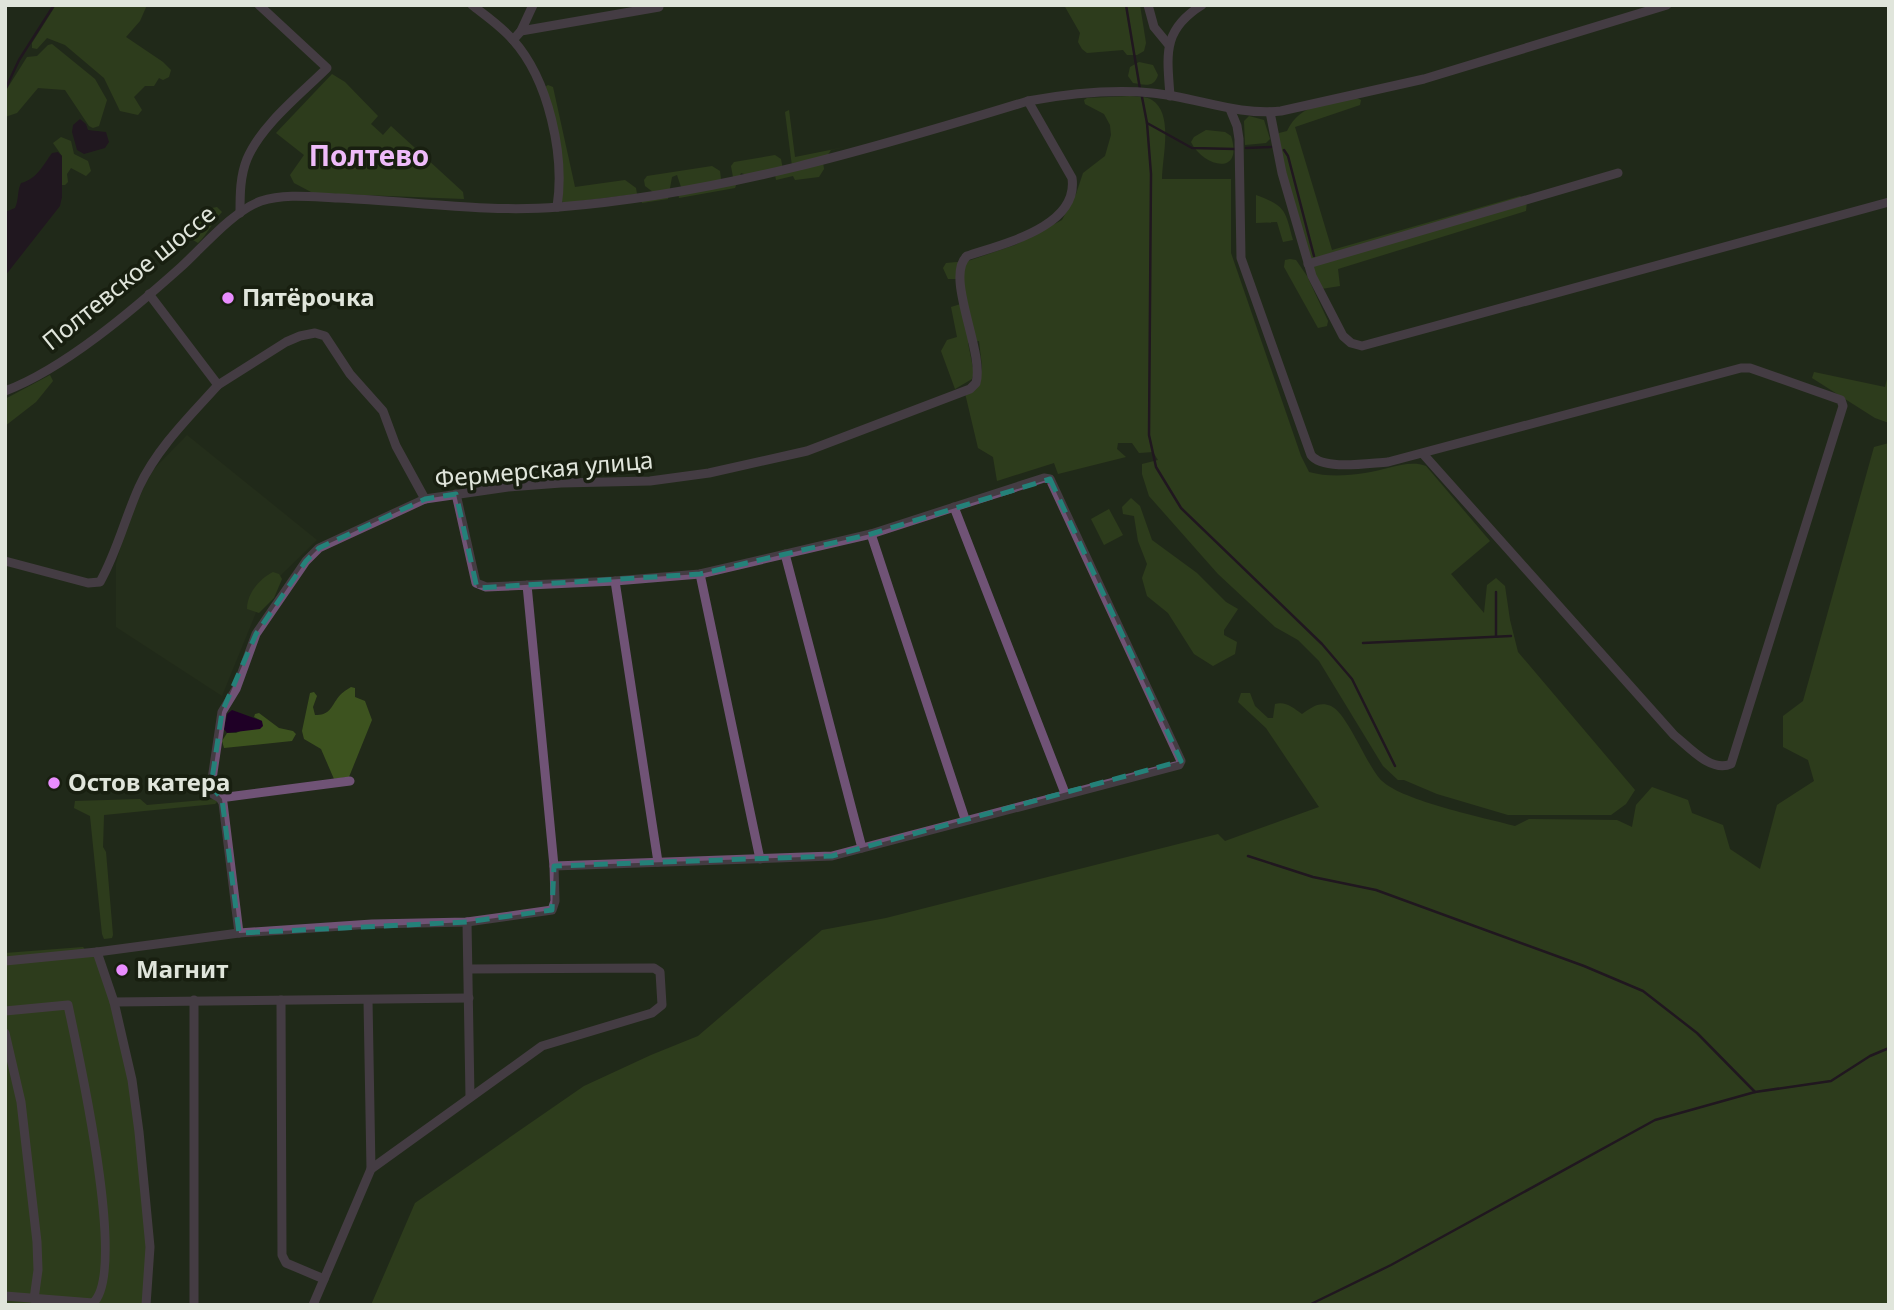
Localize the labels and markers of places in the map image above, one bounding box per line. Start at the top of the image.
place label: Пятёрочка [242,280,375,313]
marker: Пятёрочка [220,290,236,306]
place label: Остов катера [68,765,230,798]
marker: Остов катера [46,775,62,791]
place label: Магнит [136,952,228,985]
marker: Магнит [114,962,130,978]

